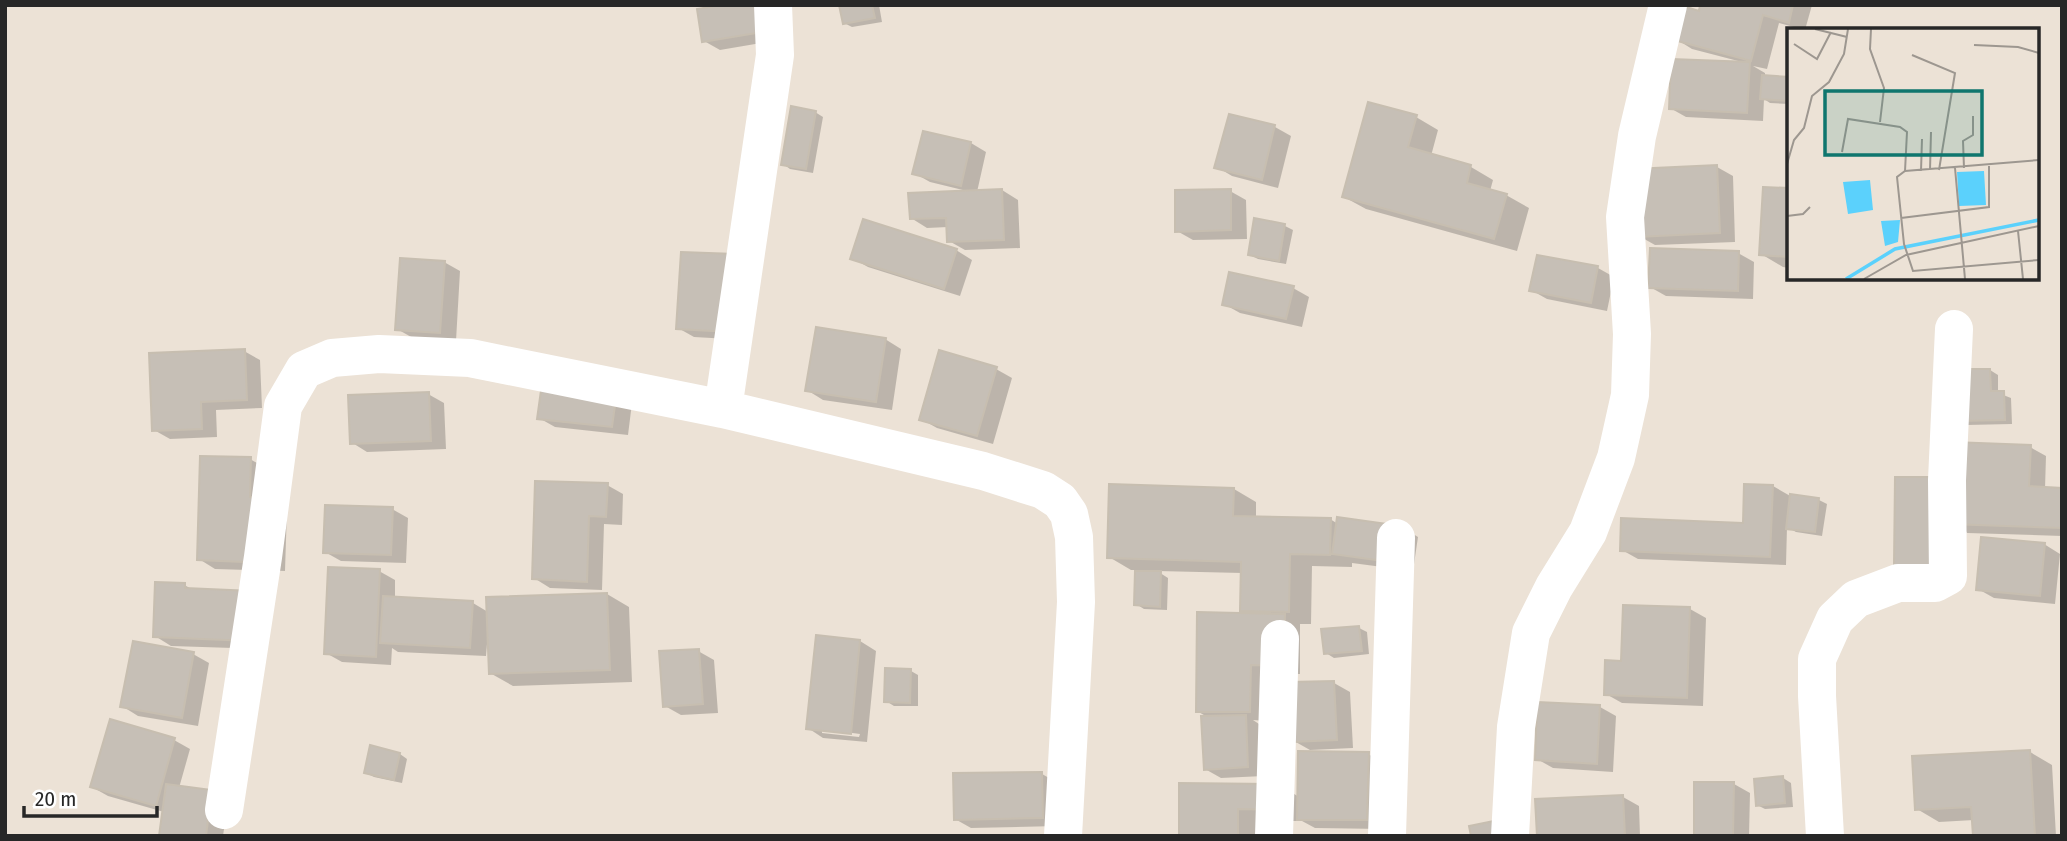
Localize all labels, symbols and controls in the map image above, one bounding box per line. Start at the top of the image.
inset map [1787,28,2039,280]
scale bar [24,774,158,818]
text: 20 m [35,786,76,812]

